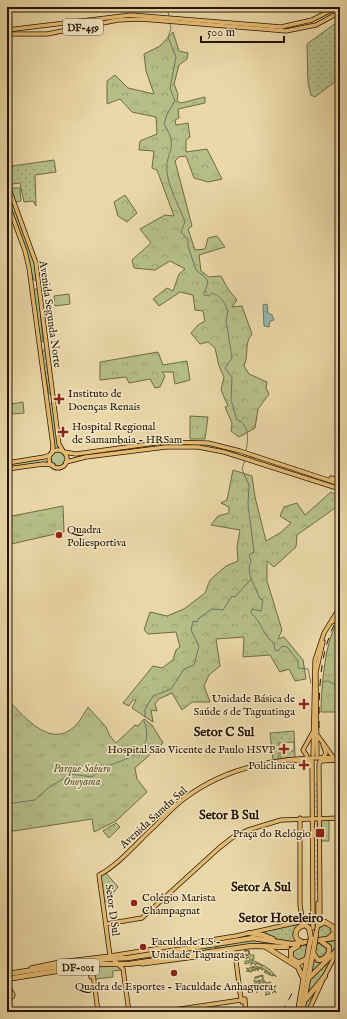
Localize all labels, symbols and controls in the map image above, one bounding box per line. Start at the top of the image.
scale bar [201,18,284,44]
road number: DF-459 [63,19,103,35]
text: 500 m [207,25,235,40]
street label: Avenida Segunda Norte [35,259,64,369]
place label: Instituto de Doenças Renais [68,387,140,414]
marker: Instituto de Doenças Renais [53,393,65,405]
place label: Hospital Regional de Samambaia - HRSam [72,420,183,447]
marker: Hospital Regional de Samambaia - HRSam [57,426,69,438]
place label: Quadra Poliesportiva [67,523,126,550]
marker: Quadra Poliesportiva [54,530,64,540]
place label: Unidade Básica de Saúde 6 de Taguatinga [194,692,295,719]
marker: Unidade Básica de Saúde 6 de Taguatinga [298,698,310,710]
district label: Setor C Sul [194,724,255,741]
place label: Hospital São Vicente de Paulo HSVP [108,743,276,757]
marker: Hospital São Vicente de Paulo HSVP [278,743,290,755]
place label: Policlinica [248,759,295,773]
marker: Policlinica [298,759,310,771]
park label: Parque Saburo Onoyama [53,762,111,789]
street label: Avenida Samdu Sul [116,784,190,852]
district label: Setor B Sul [199,807,259,824]
place label: Praça do Relógio [233,827,311,841]
marker: Praça do Relógio [314,827,326,839]
district label: Setor A Sul [231,879,292,896]
street label: Setor D Sul [101,883,123,937]
place label: Colégio Marista Champagnat [142,891,216,918]
marker: Colégio Marista Champagnat [129,898,139,908]
district label: Setor Hoteleiro [239,910,323,927]
place label: Faculdade LS - Unidade Taguatinga [151,935,245,962]
marker: Faculdade LS - Unidade Taguatinga [138,942,148,952]
road number: DF-001 [57,959,99,975]
marker: Quadra de Esportes - Faculdade Anhaguera [169,968,179,978]
place label: Quadra de Esportes - Faculdade Anhaguera [75,980,273,994]

